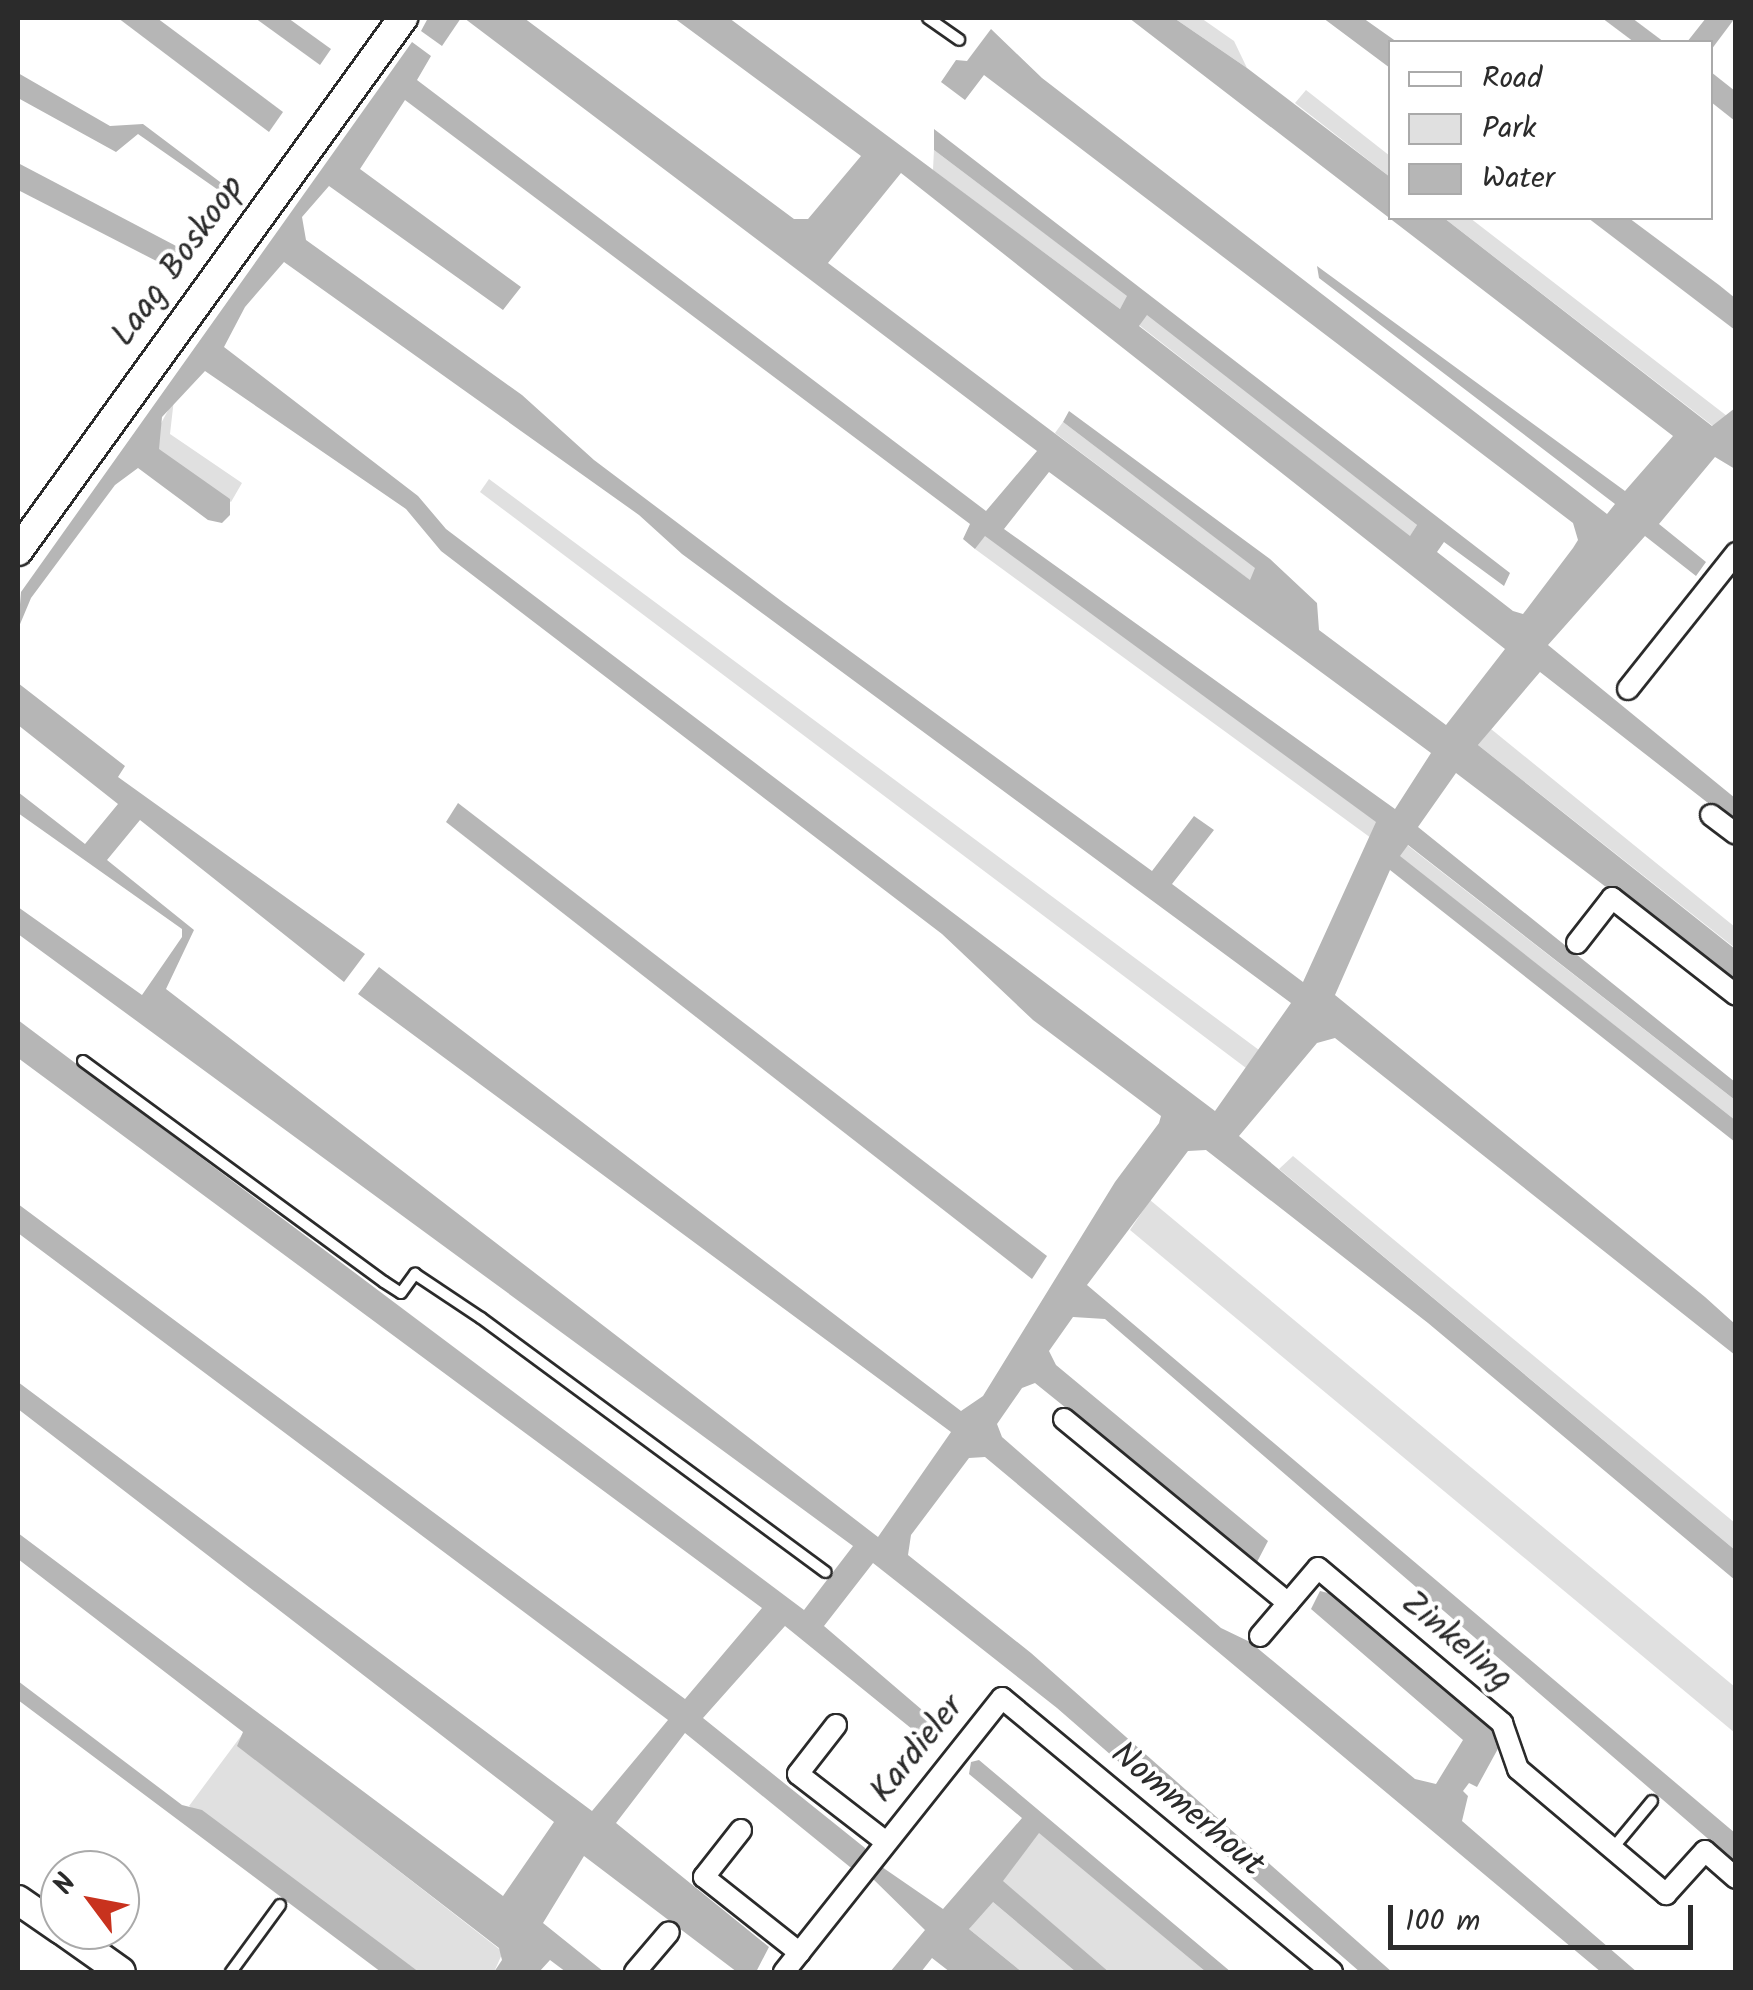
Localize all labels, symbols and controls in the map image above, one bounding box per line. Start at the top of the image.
legend [1388,40,1713,220]
text: Road [1482,55,1542,103]
text: Park [1482,105,1536,153]
text: Water [1482,155,1555,203]
street label: Laag Boskoop [103,169,255,355]
street label: Zinkeling [1392,1583,1520,1701]
street label: Kardieler [862,1688,974,1812]
street label: Nommerhout [1102,1734,1272,1886]
north arrow [40,1850,140,1950]
text: N [42,1865,90,1904]
scale bar [1393,1885,1698,1947]
text: 100 m [1405,1898,1480,1946]

